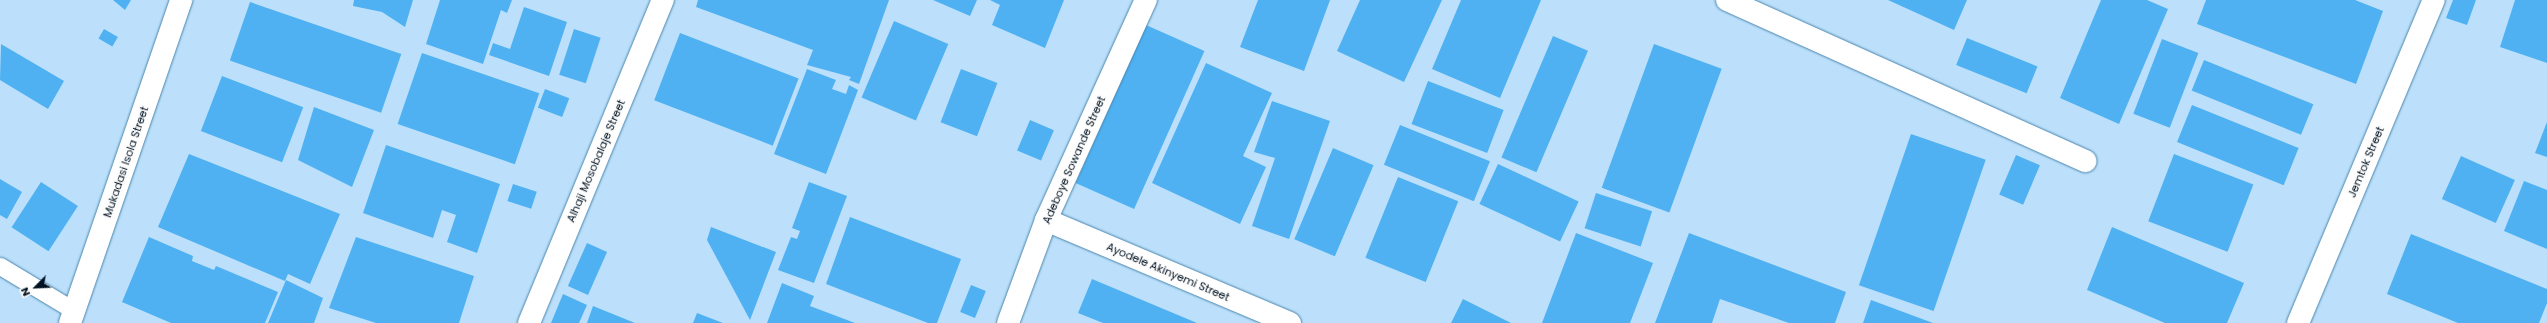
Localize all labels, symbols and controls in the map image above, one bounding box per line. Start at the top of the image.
street label: Adeboye Sowande Street [1040,94,1108,226]
street label: Alhaji Mosobalaje Street [564,98,628,224]
street label: Mukadasi Isola Street [101,105,151,219]
street label: Jemtok Street [2345,125,2387,199]
street label: Ayodele Akinyemi Street [1104,240,1232,304]
north arrow [16,267,56,307]
text: N [16,285,34,299]

